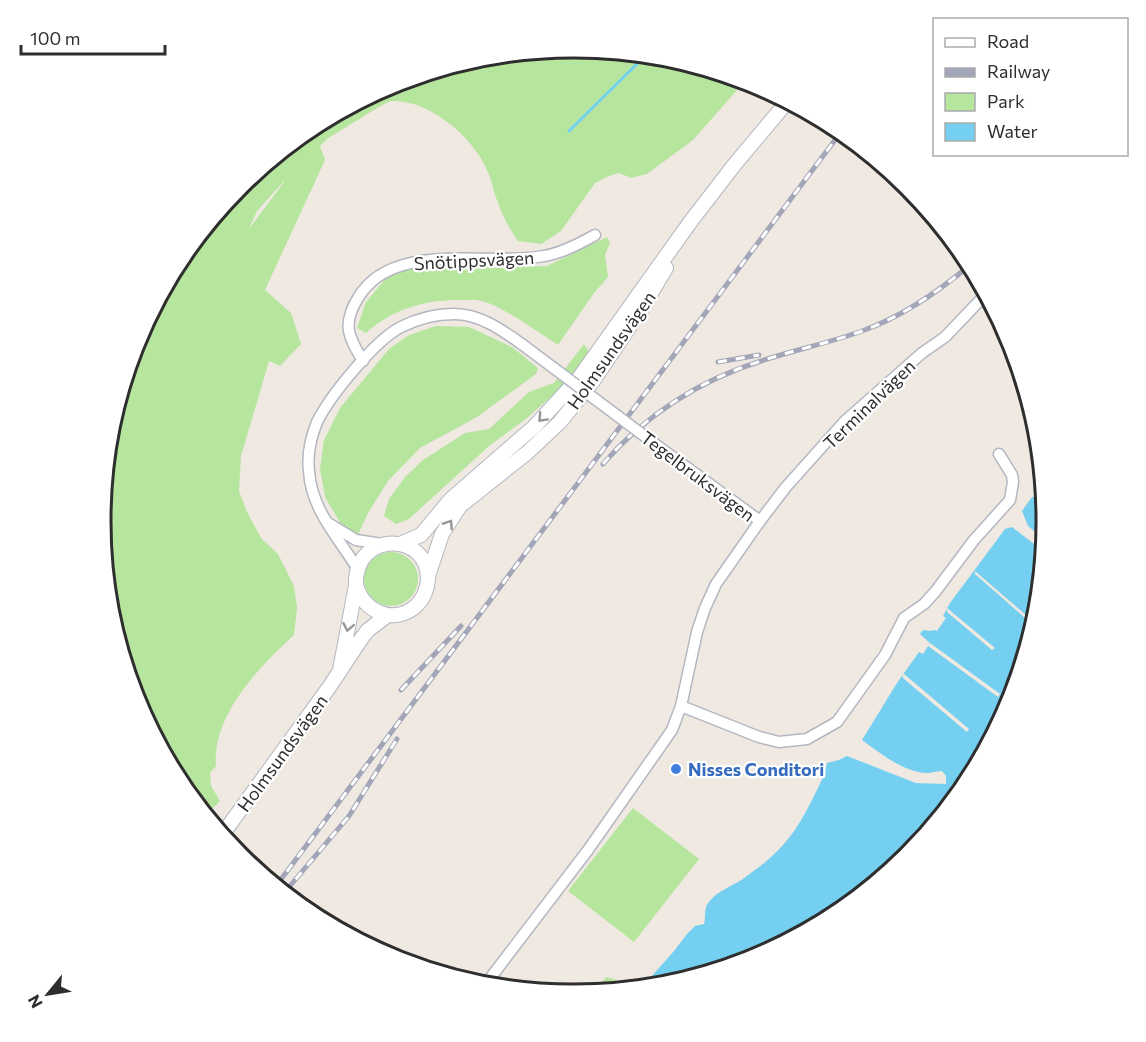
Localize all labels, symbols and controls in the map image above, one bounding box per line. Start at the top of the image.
scale bar [21,18,165,56]
legend [933,18,1128,156]
text: 100 m [30,27,80,49]
text: Road [987,30,1029,52]
text: Railway [987,60,1050,82]
text: Park [987,90,1025,112]
text: Water [987,120,1038,142]
street label: Snötippsvägen [413,246,535,274]
street label: Holmsundsvägen [562,287,660,413]
street label: Terminalvägen [818,355,920,453]
one-way arrow [538,411,549,422]
street label: Tegelbruksvägen [637,426,759,526]
one-way arrow [441,520,453,530]
one-way arrow [342,622,355,632]
street label: Holmsundsvägen [232,690,332,816]
place label: Nisses Conditori [688,758,824,780]
marker: Nisses Conditori [669,762,683,776]
north arrow [18,964,78,1024]
text: N [23,992,46,1012]

